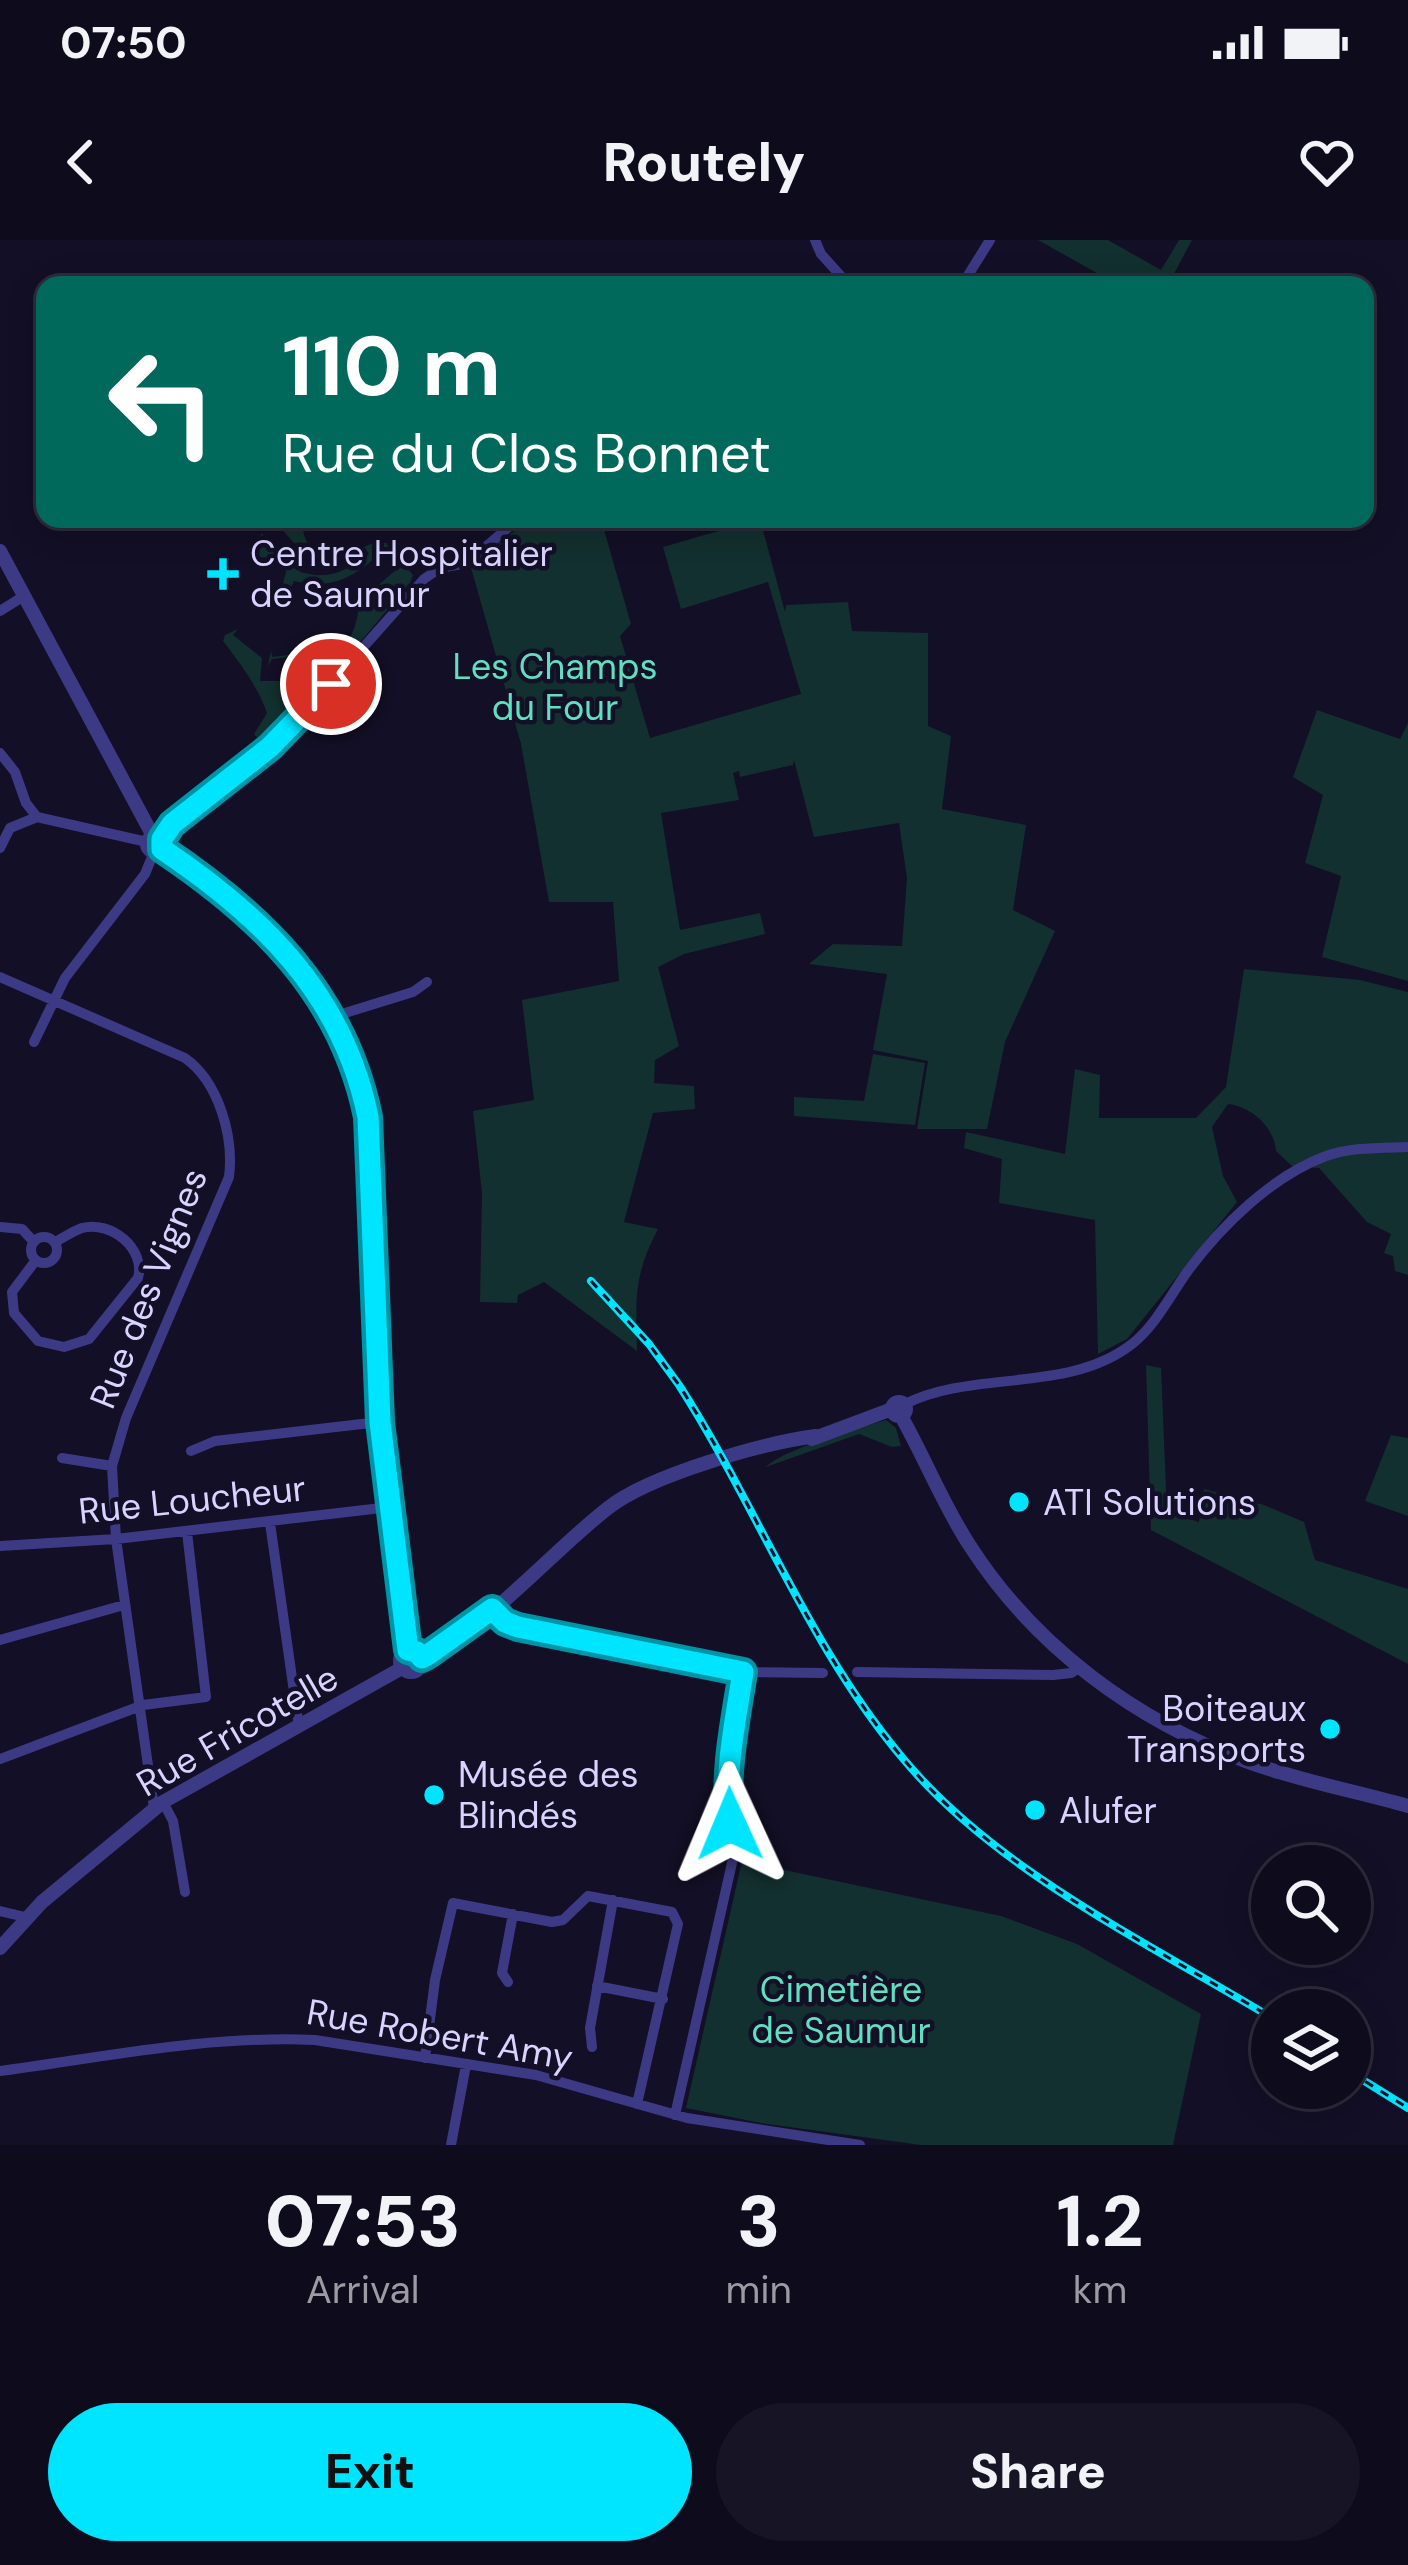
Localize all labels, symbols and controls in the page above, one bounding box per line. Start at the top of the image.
text: 07:50 [60,13,187,72]
text: Routely [603,127,805,198]
icon: back [48,129,114,195]
icon: heart [1294,129,1360,195]
text: 110 m [282,312,501,421]
icon: left [84,324,240,480]
text: Rue du Clos Bonnet [282,418,771,489]
place label: Centre Hospitalier de Saumur [250,530,553,618]
marker: Centre Hospitalier de Saumur [207,558,239,590]
pin [280,633,382,735]
park label: Les Champs du Four [452,643,658,731]
icon: arrive [298,651,364,717]
street label: Rue des Vignes [79,1161,218,1415]
street label: Rue Loucheur [76,1464,308,1535]
place label: ATI Solutions [1043,1479,1256,1526]
marker: ATI Solutions [1006,1489,1032,1515]
street label: Rue Fricotelle [128,1654,346,1807]
place label: Boiteaux Transports [1127,1685,1306,1773]
marker: Boiteaux Transports [1317,1716,1343,1742]
place label: Musée des Blindés [458,1751,639,1839]
position arrow [667,1761,793,1887]
marker: Musée des Blindés [421,1782,447,1808]
place label: Alufer [1059,1787,1157,1834]
marker: Alufer [1022,1797,1048,1823]
map controls [1251,1845,1371,2109]
button: search [1251,1845,1371,1965]
park label: Cimetière de Saumur [751,1966,931,2054]
street label: Rue Robert Amy [303,1988,577,2081]
button: layers [1251,1989,1371,2109]
text: 07:53 [265,2175,461,2268]
text: 3 [737,2175,780,2268]
text: 1.2 [1057,2175,1143,2268]
text: Arrival [306,2264,420,2315]
text: min [725,2264,792,2315]
text: km [1073,2264,1127,2315]
button: Exit [48,2403,692,2541]
button: Share [716,2403,1360,2541]

